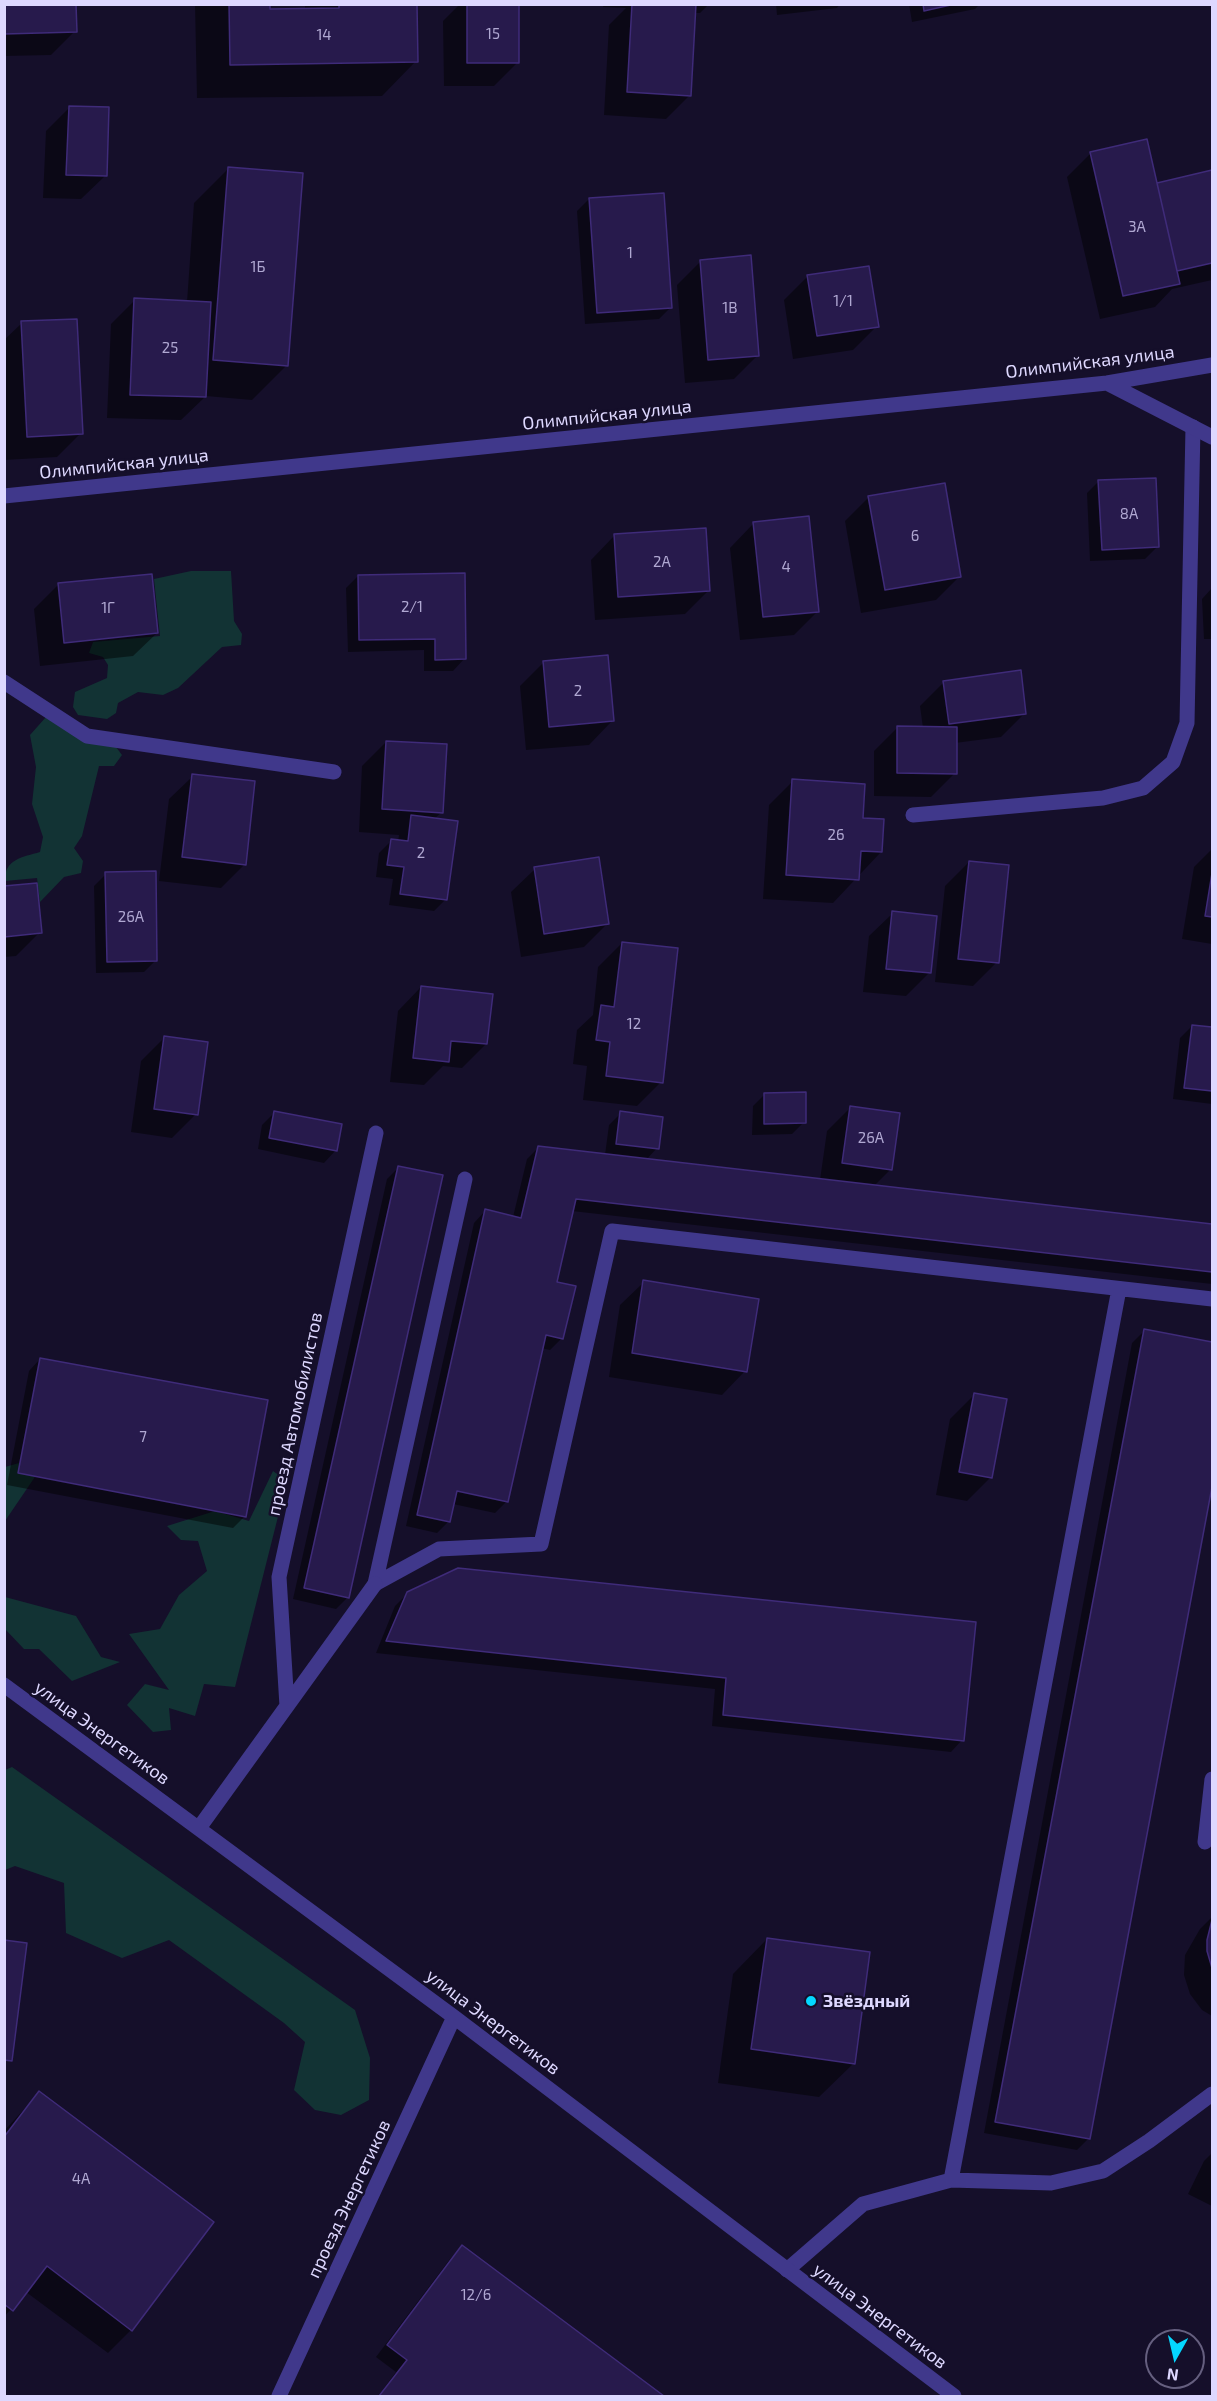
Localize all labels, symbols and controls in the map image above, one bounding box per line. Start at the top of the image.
house number: 15 [486,25,500,43]
house number: 14 [316,26,332,44]
house number: 3А [1128,218,1146,236]
house number: 1 [627,244,633,262]
house number: 1Б [251,258,265,276]
house number: 1/1 [833,292,853,310]
house number: 1В [722,299,738,317]
house number: 25 [162,339,178,357]
street label: Олимпийская улица [1004,341,1176,383]
street label: Олимпийская улица [521,395,693,435]
street label: Олимпийская улица [38,444,210,484]
house number: 8А [1120,505,1138,523]
house number: 6 [911,527,919,545]
house number: 2А [653,553,671,571]
house number: 4 [781,558,791,576]
house number: 2/1 [401,598,423,616]
house number: 1Г [101,599,115,617]
house number: 2 [574,682,582,700]
house number: 26 [827,826,845,844]
house number: 2 [417,844,425,862]
house number: 26А [118,908,144,926]
house number: 12 [627,1015,641,1033]
house number: 26А [858,1129,884,1147]
street label: проезд Автомобилистов [263,1310,327,1518]
house number: 7 [139,1428,147,1446]
street label: улица Энергетиков [30,1677,174,1789]
street label: улица Энергетиков [422,1965,564,2079]
place label: Звёздный [823,1990,910,2012]
marker: Звёздный [804,1994,818,2008]
street label: проезд Энергетиков [303,2116,395,2282]
house number: 4А [72,2170,90,2188]
street label: улица Энергетиков [809,2259,951,2373]
house number: 12/6 [461,2286,491,2304]
north arrow [1145,2329,1205,2389]
text: N [1166,2365,1180,2386]

